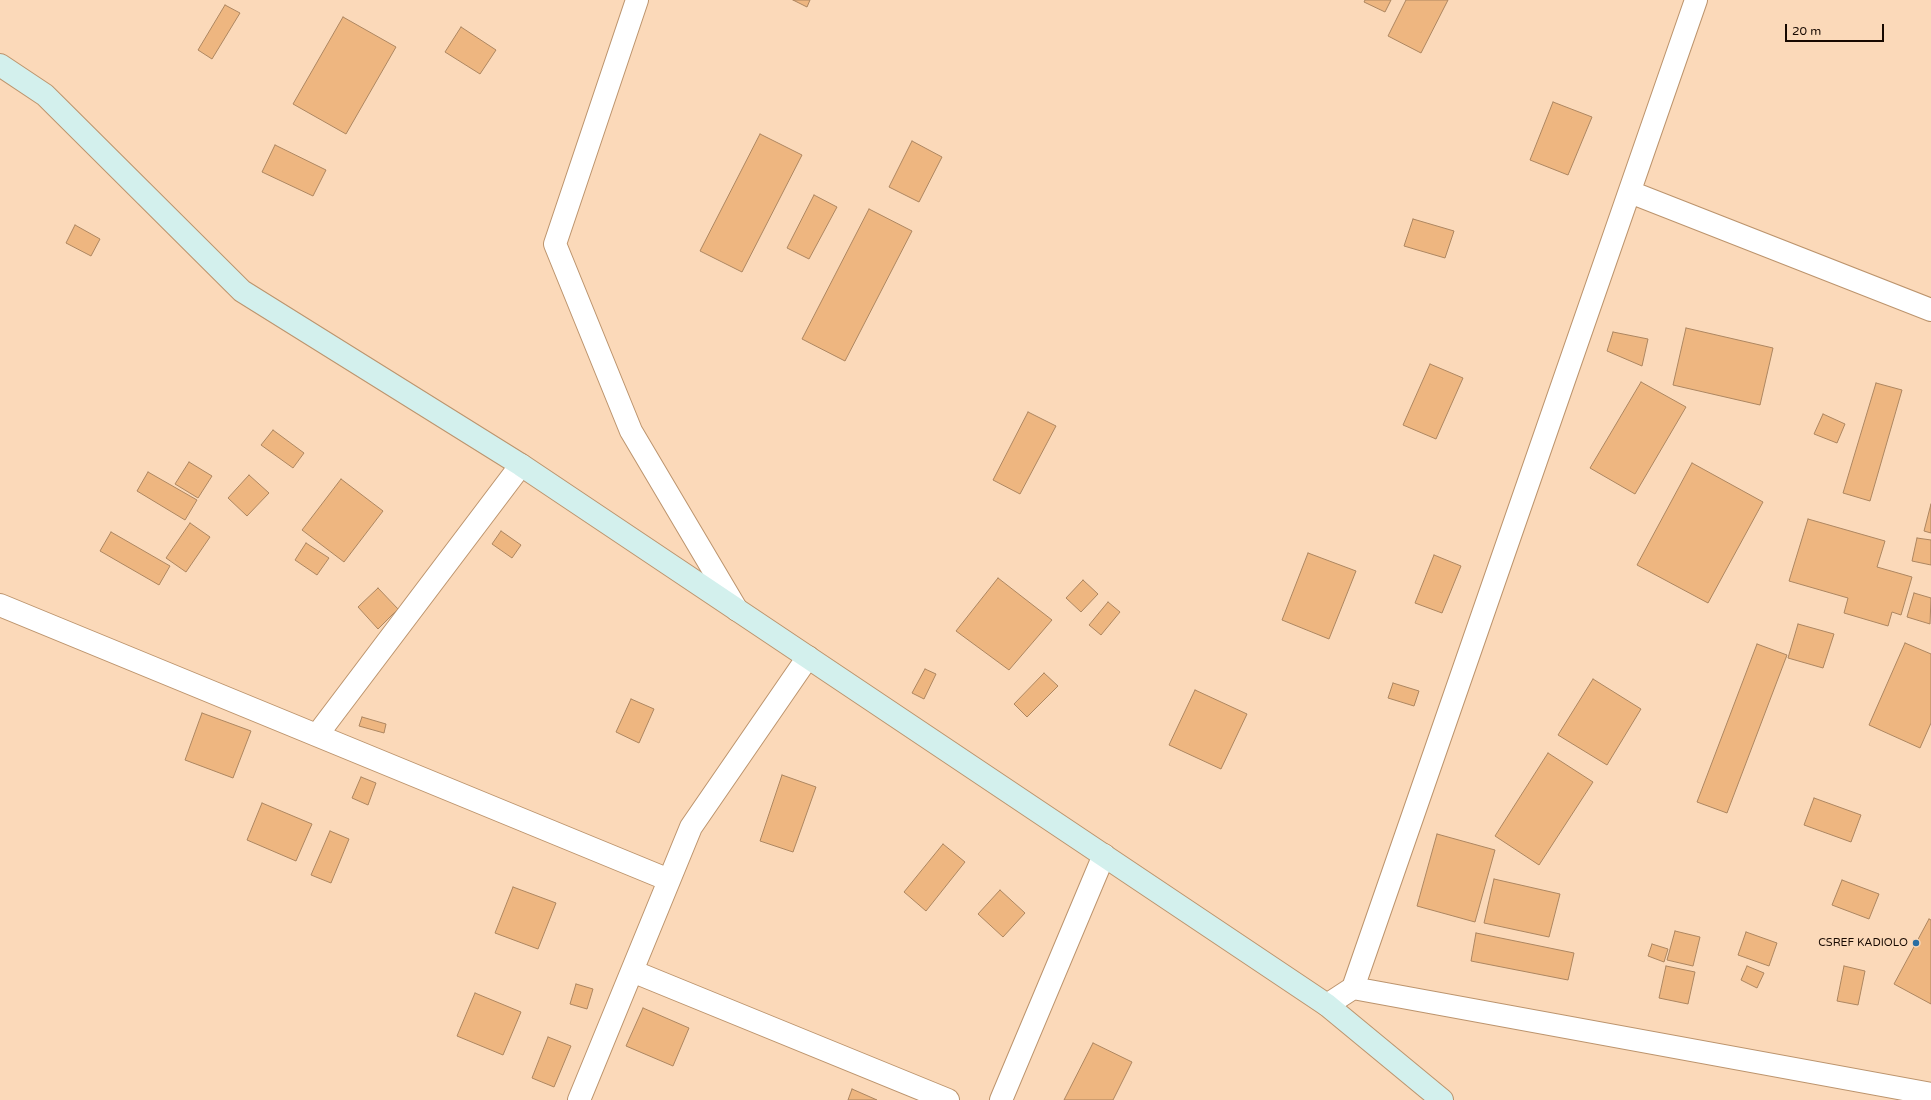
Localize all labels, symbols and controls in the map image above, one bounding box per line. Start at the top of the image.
scale bar [1787,16,1886,42]
text: 20 m [1792,24,1821,38]
place label: CSREF KADIOLO [1818,936,1908,950]
marker: CSREF KADIOLO [1911,938,1921,948]

